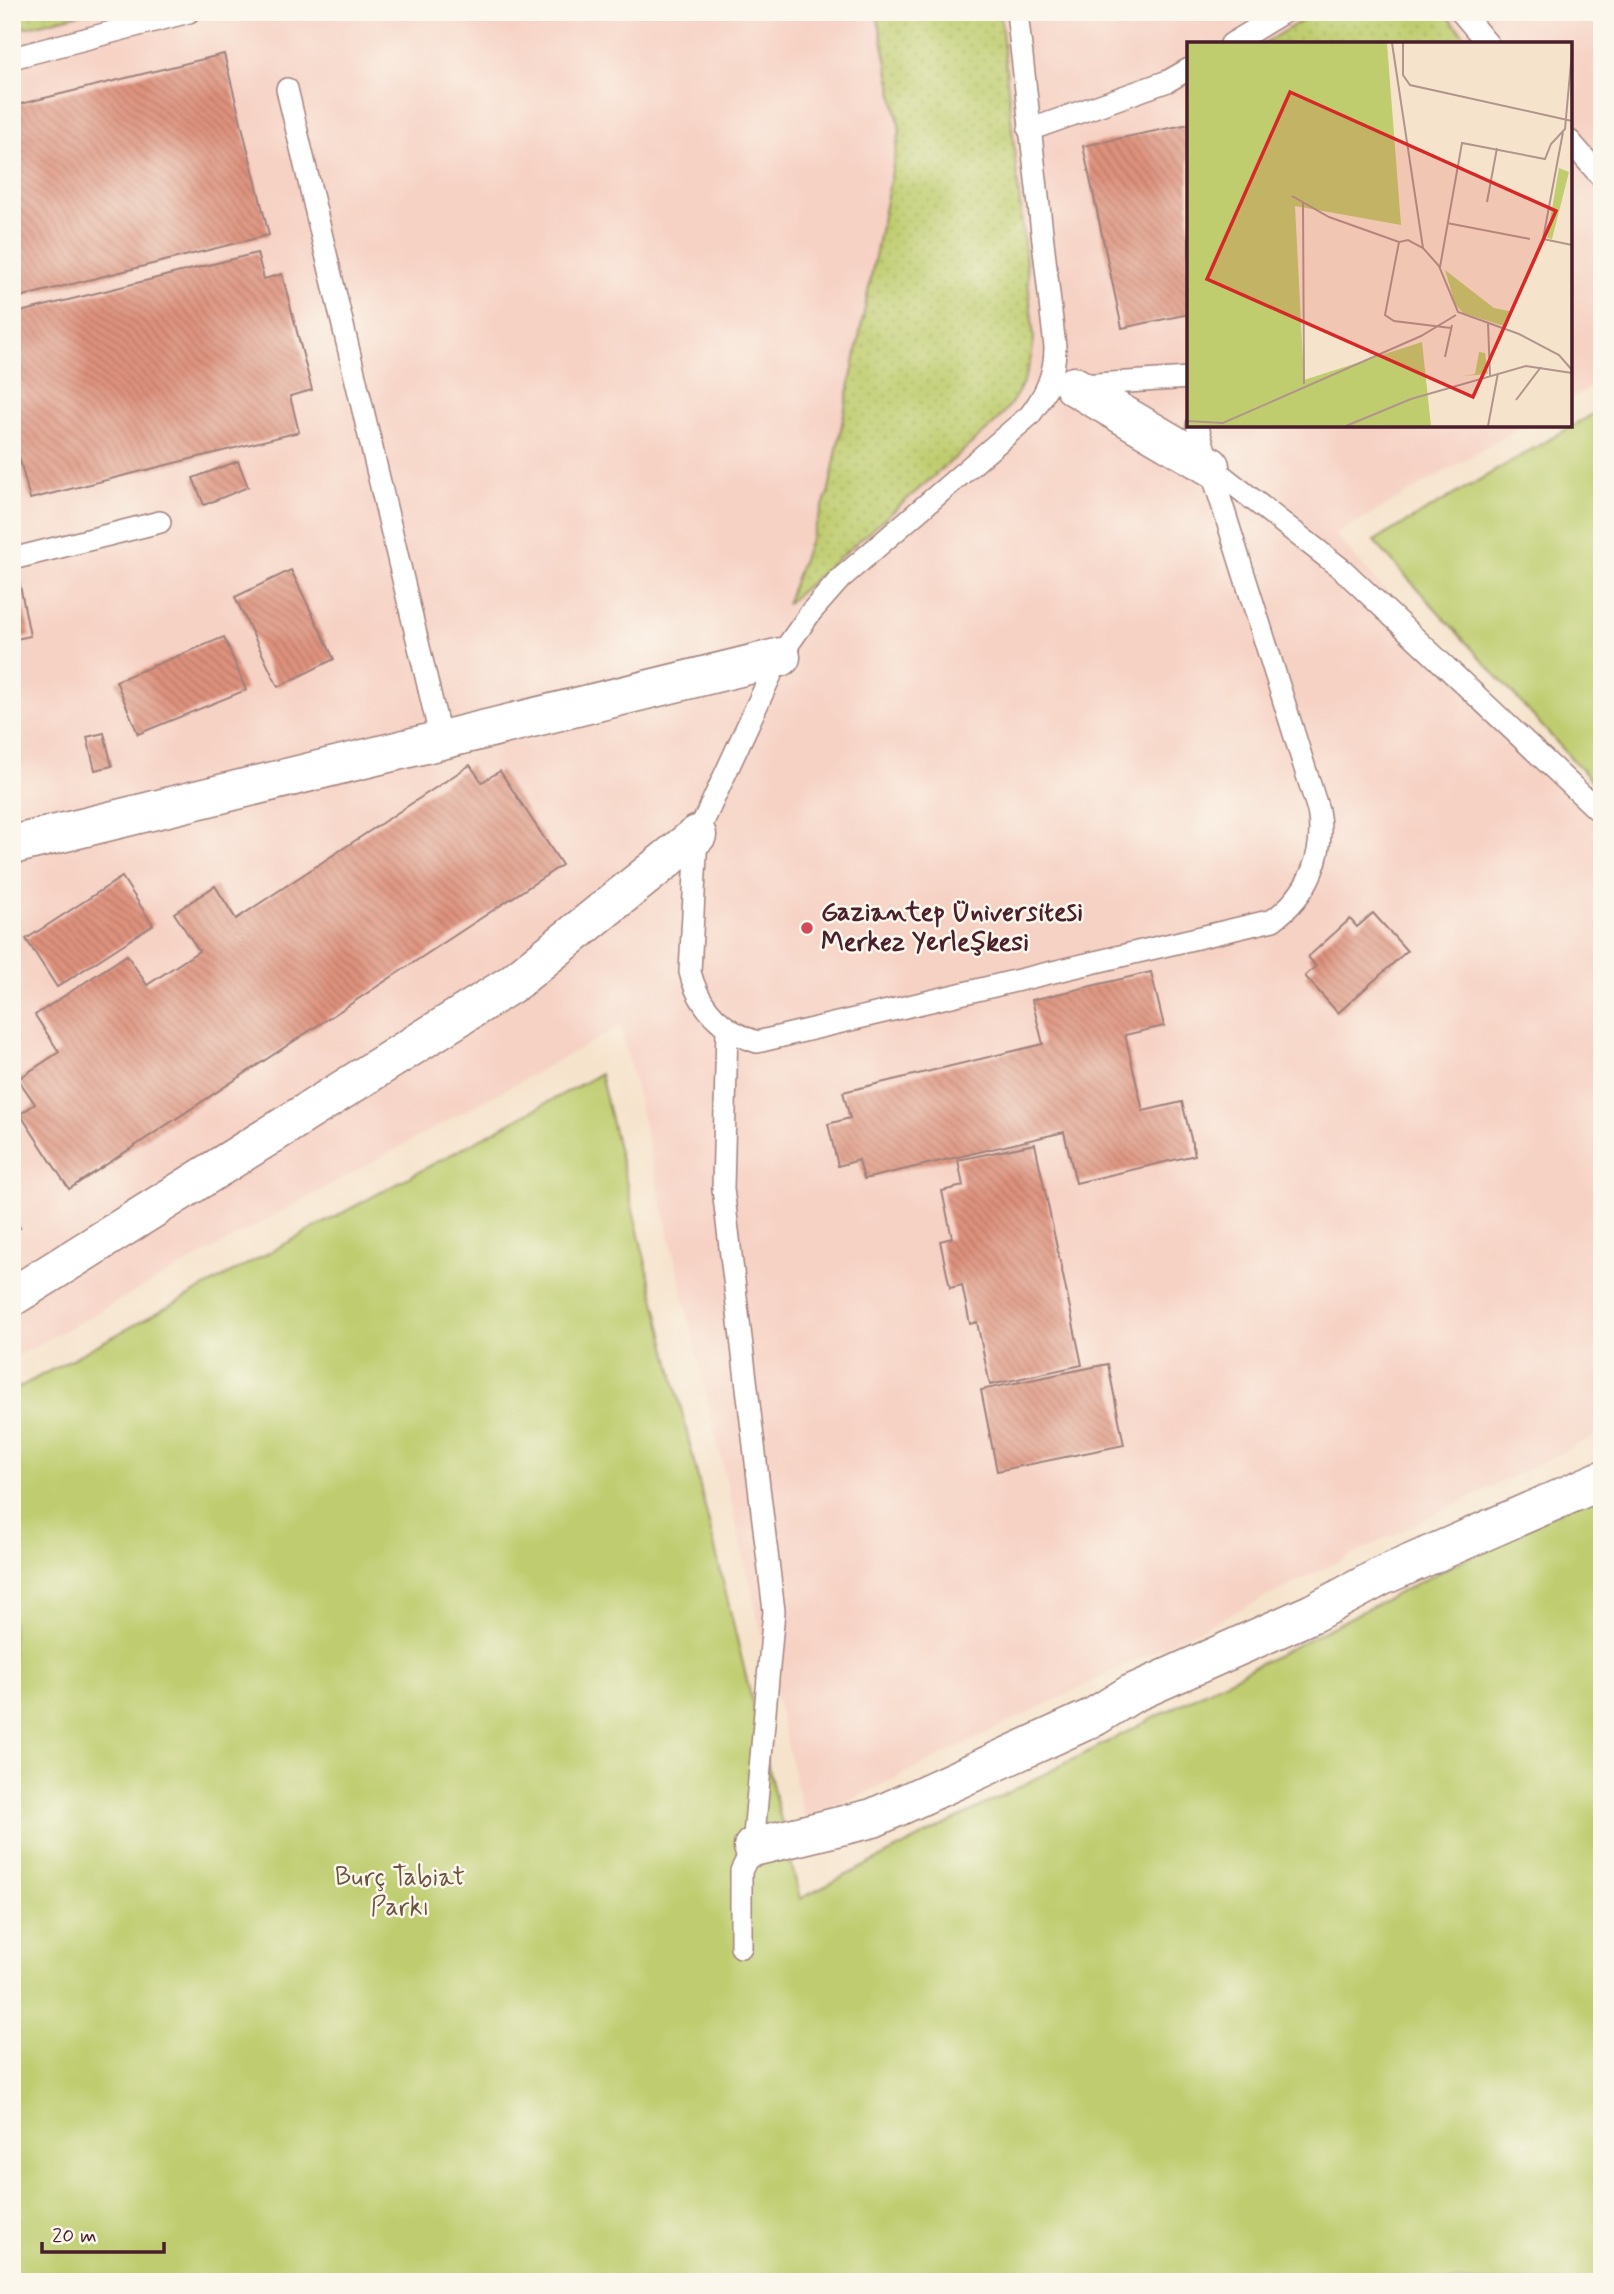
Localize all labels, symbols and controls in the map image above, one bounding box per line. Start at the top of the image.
inset map [1187,42,1572,427]
place label: Gaziantep Üniversitesi Merkez Yerleşkesi [821,896,1083,960]
marker: Gaziantep Üniversitesi Merkez Yerleşkesi [799,920,815,936]
park label: Burç Tabiat Parkı [335,1861,465,1925]
scale bar [42,2210,164,2254]
text: 20 m [52,2222,97,2250]

